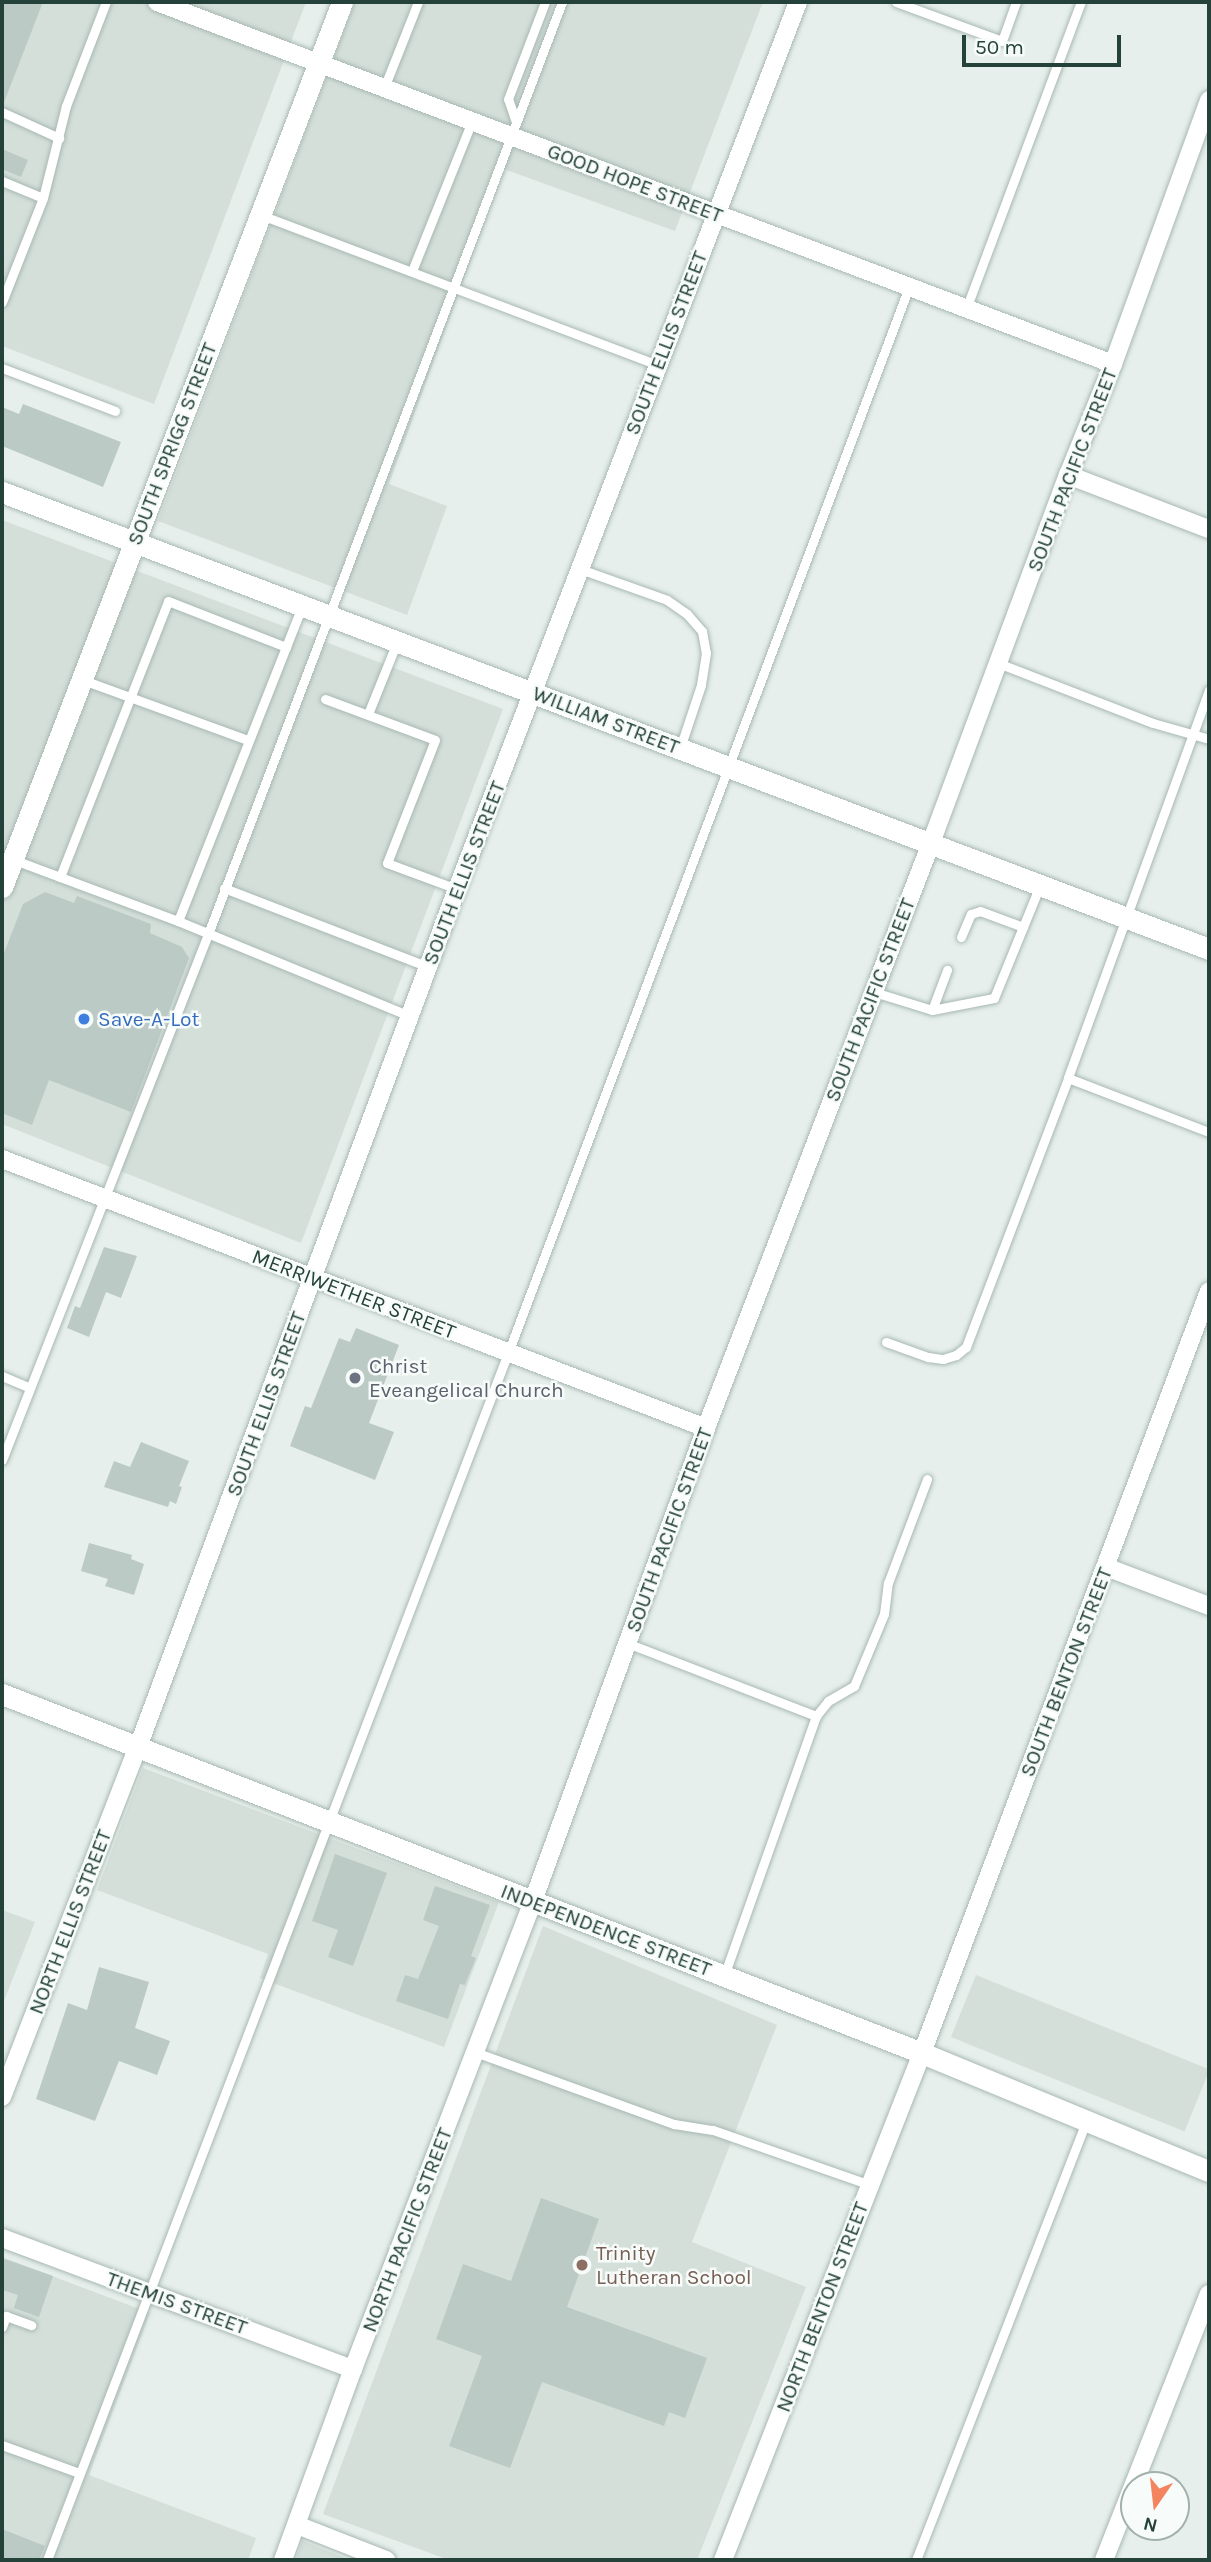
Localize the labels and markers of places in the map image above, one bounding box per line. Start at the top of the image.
place label: Save-A-Lot [98,1006,199,1032]
marker: Save-A-Lot [76,1011,92,1027]
place label: Christ Eveangelical Church [369,1353,564,1403]
marker: Christ Eveangelical Church [347,1370,363,1386]
place label: Trinity Lutheran School [596,2240,752,2290]
marker: Trinity Lutheran School [574,2257,590,2273]

